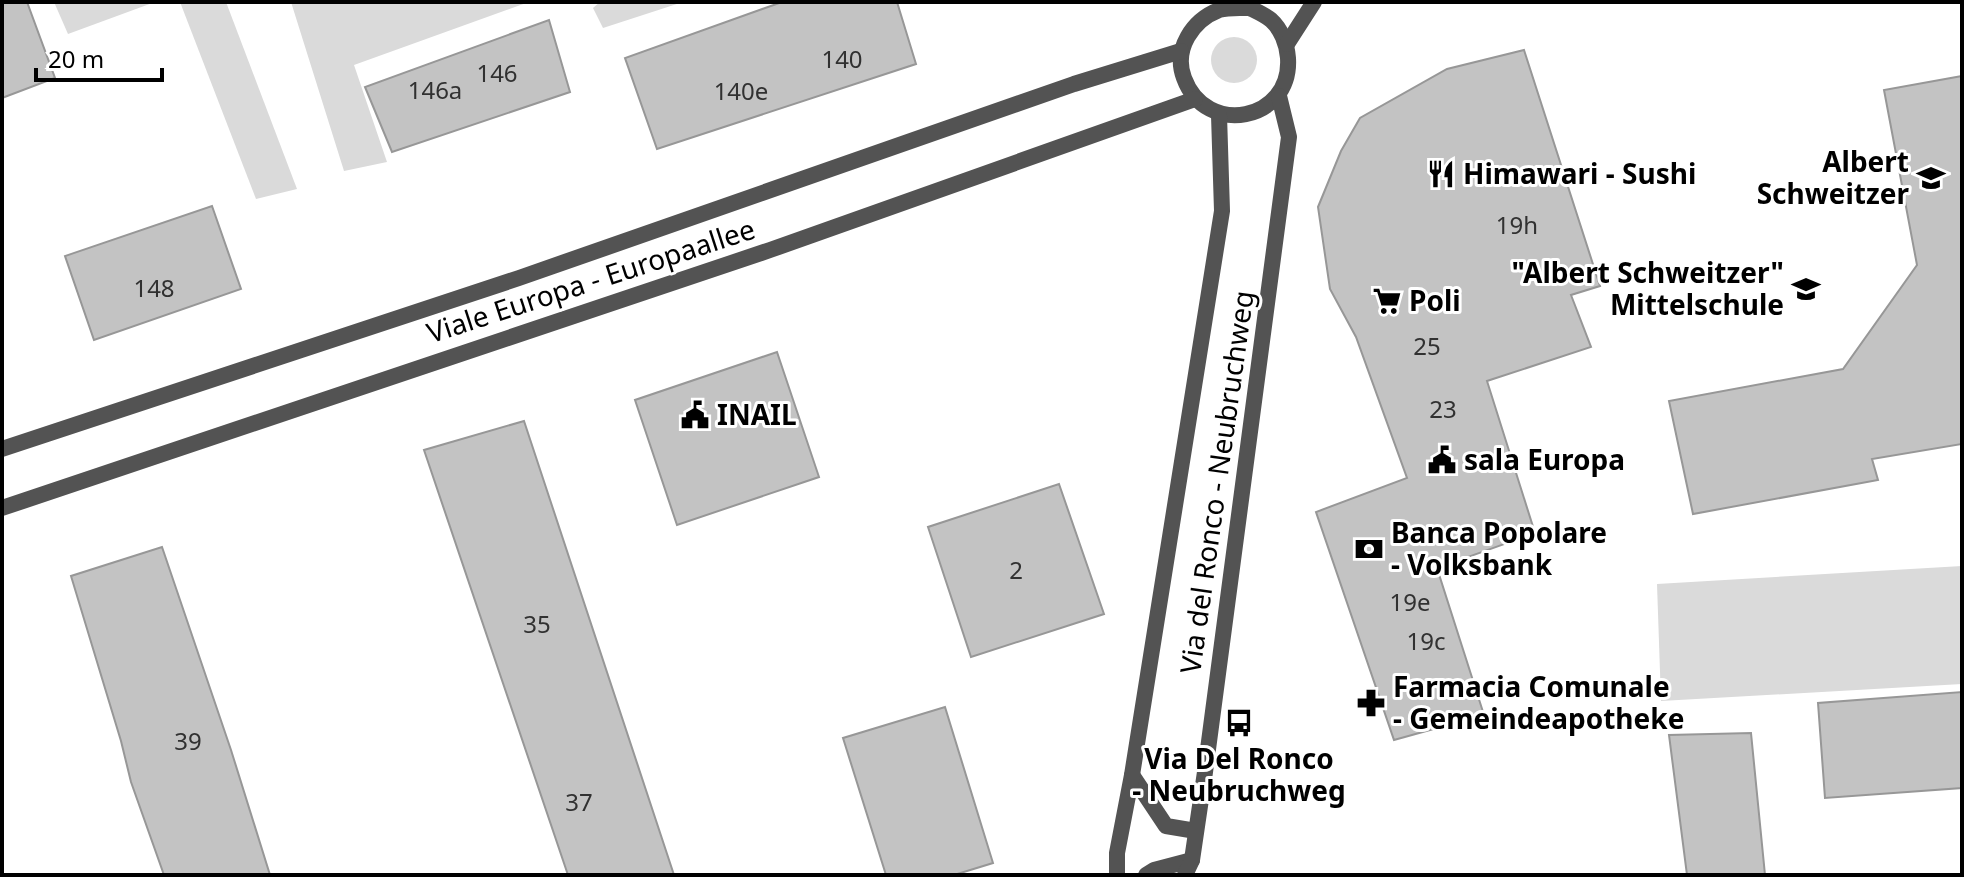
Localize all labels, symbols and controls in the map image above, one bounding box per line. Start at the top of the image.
scale bar [36,32,162,82]
text: 20 m [48,42,104,75]
house number: 140 [821,42,863,75]
house number: 146 [476,56,518,89]
house number: 146a [408,73,462,106]
house number: 140e [714,74,768,107]
place label: Albert Schweitzer [1757,142,1909,212]
place label: Himawari - Sushi [1463,154,1696,192]
restaurant icon: Himawari - Sushi [1426,159,1456,189]
school or university icon: Albert Schweitzer [1916,163,1946,193]
house number: 19h [1496,208,1538,241]
street label: Viale Europa - Europaallee [422,209,760,351]
place label: "Albert Schweitzer" Mittelschule [1512,253,1784,323]
house number: 148 [133,271,175,304]
school or university icon: "Albert Schweitzer" Mittelschule [1791,274,1821,304]
place label: Poli [1409,281,1461,319]
supermarket icon: Poli [1372,286,1402,316]
street label: Via del Ronco - Neubruchweg [1170,288,1262,676]
house number: 25 [1413,329,1441,362]
house number: 23 [1429,392,1457,425]
place label: INAIL [717,395,797,433]
public building icon: INAIL [680,400,710,430]
place label: sala Europa [1464,440,1625,478]
public building icon: sala Europa [1427,445,1457,475]
place label: Banca Popolare - Volksbank [1391,513,1607,583]
bank icon: Banca Popolare - Volksbank [1354,534,1384,564]
house number: 2 [1009,553,1023,586]
house number: 19e [1390,585,1431,618]
house number: 35 [523,607,551,640]
house number: 19c [1407,624,1445,657]
place label: Farmacia Comunale - Gemeindeapotheke [1393,667,1684,737]
pharmacy icon: Farmacia Comunale - Gemeindeapotheke [1356,688,1386,718]
bus stop icon: Via Del Ronco - Neubruchweg [1224,708,1254,738]
house number: 39 [174,724,202,757]
place label: Via Del Ronco - Neubruchweg [1132,739,1346,809]
house number: 37 [565,785,593,818]

